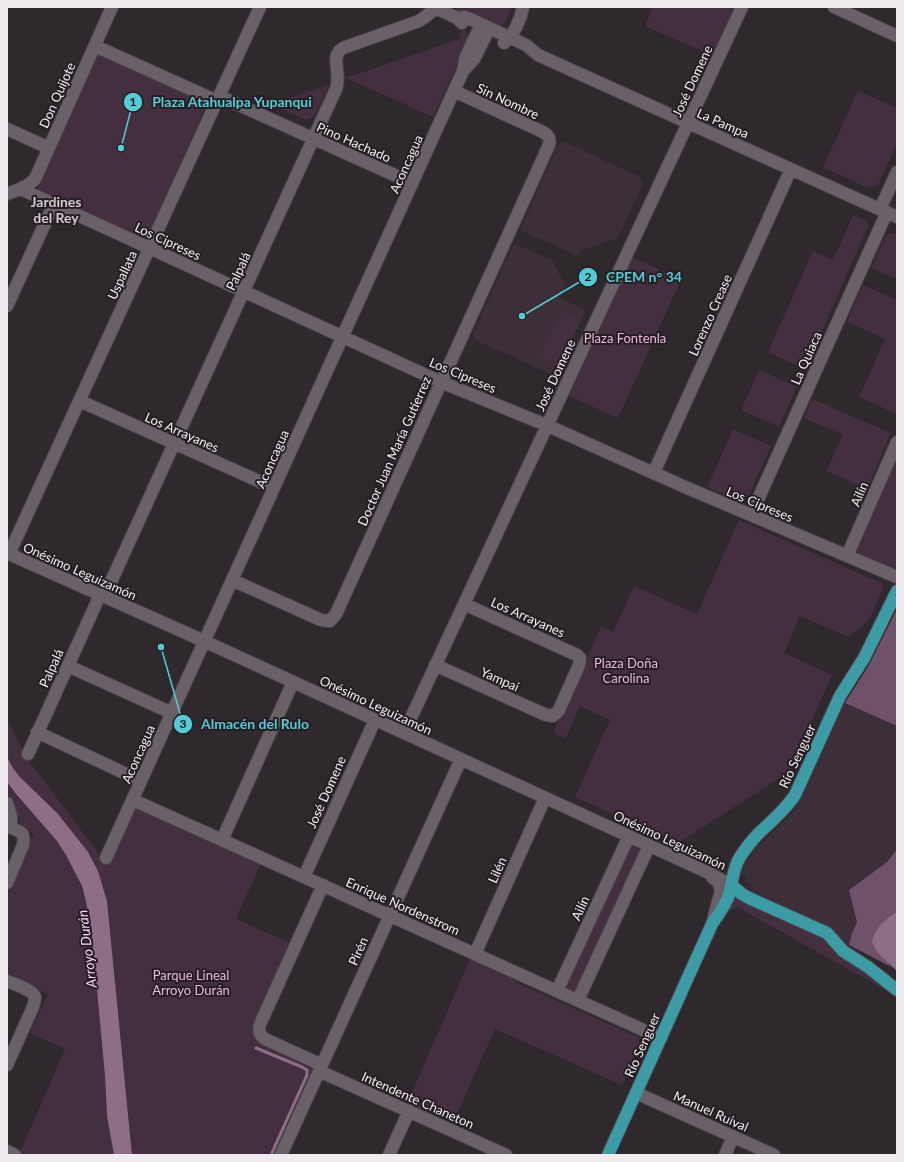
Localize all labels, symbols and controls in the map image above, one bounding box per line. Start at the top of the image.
street label: José Domene [668,42,716,119]
street label: Don Quijote [35,60,79,130]
street label: Sin Nombre [474,80,542,122]
callout: Plaza Atahualpa Yupanqui [123,89,320,115]
text: Plaza Atahualpa Yupanqui [152,93,312,110]
text: 1 [130,94,137,109]
street label: La Pampa [695,105,751,141]
street label: Pino Hachado [314,119,394,165]
street label: Aconcagua [386,132,426,196]
district label: Jardines del Rey [31,193,81,226]
street label: Los Cipreses [132,219,204,263]
street label: Uspallata [104,248,140,302]
street label: Palpalá [222,249,254,293]
callout: CPEM n° 34 [578,264,690,290]
text: CPEM n° 34 [606,268,682,285]
text: 2 [585,269,592,284]
street label: Lorenzo Crease [685,272,735,358]
street label: La Quiaca [787,329,825,387]
park label: Plaza Fontenla [584,330,666,346]
street label: José Domene [531,336,579,413]
street label: Los Cipreses [427,354,499,396]
street label: Doctor Juan María Gutierrez [354,374,434,528]
street label: Los Arrayanes [143,409,222,456]
street label: Aconcagua [252,427,292,491]
street label: Ailín [847,479,871,509]
street label: Los Cipreses [724,483,796,525]
street label: Onésimo Leguizamón [21,539,139,603]
street label: Los Arrayanes [489,594,568,641]
street label: Palpalá [35,646,67,690]
park label: Plaza Doña Carolina [594,655,658,686]
street label: Yampai [478,663,522,695]
street label: Onésimo Leguizamón [317,672,435,738]
callout: Almacén del Rulo [173,711,317,737]
text: Almacén del Rulo [200,715,309,732]
text: 3 [180,716,187,731]
street label: Río Senguer [775,721,819,790]
street label: Aconcagua [118,722,158,786]
street label: José Domene [303,753,349,831]
street label: Onésimo Leguizamón [611,807,729,873]
street label: Lilén [484,854,510,886]
street label: Enrique Nordenstrom [344,874,462,938]
street label: Ailín [567,893,593,923]
water label: Arroyo Durán [73,909,100,990]
street label: Pirén [345,934,371,968]
park label: Parque Lineal Arroyo Durán [152,967,230,998]
street label: Río Senguer [621,1010,663,1080]
street label: Intendente Chaneton [359,1068,477,1132]
street label: Manuel Ruival [671,1087,751,1135]

